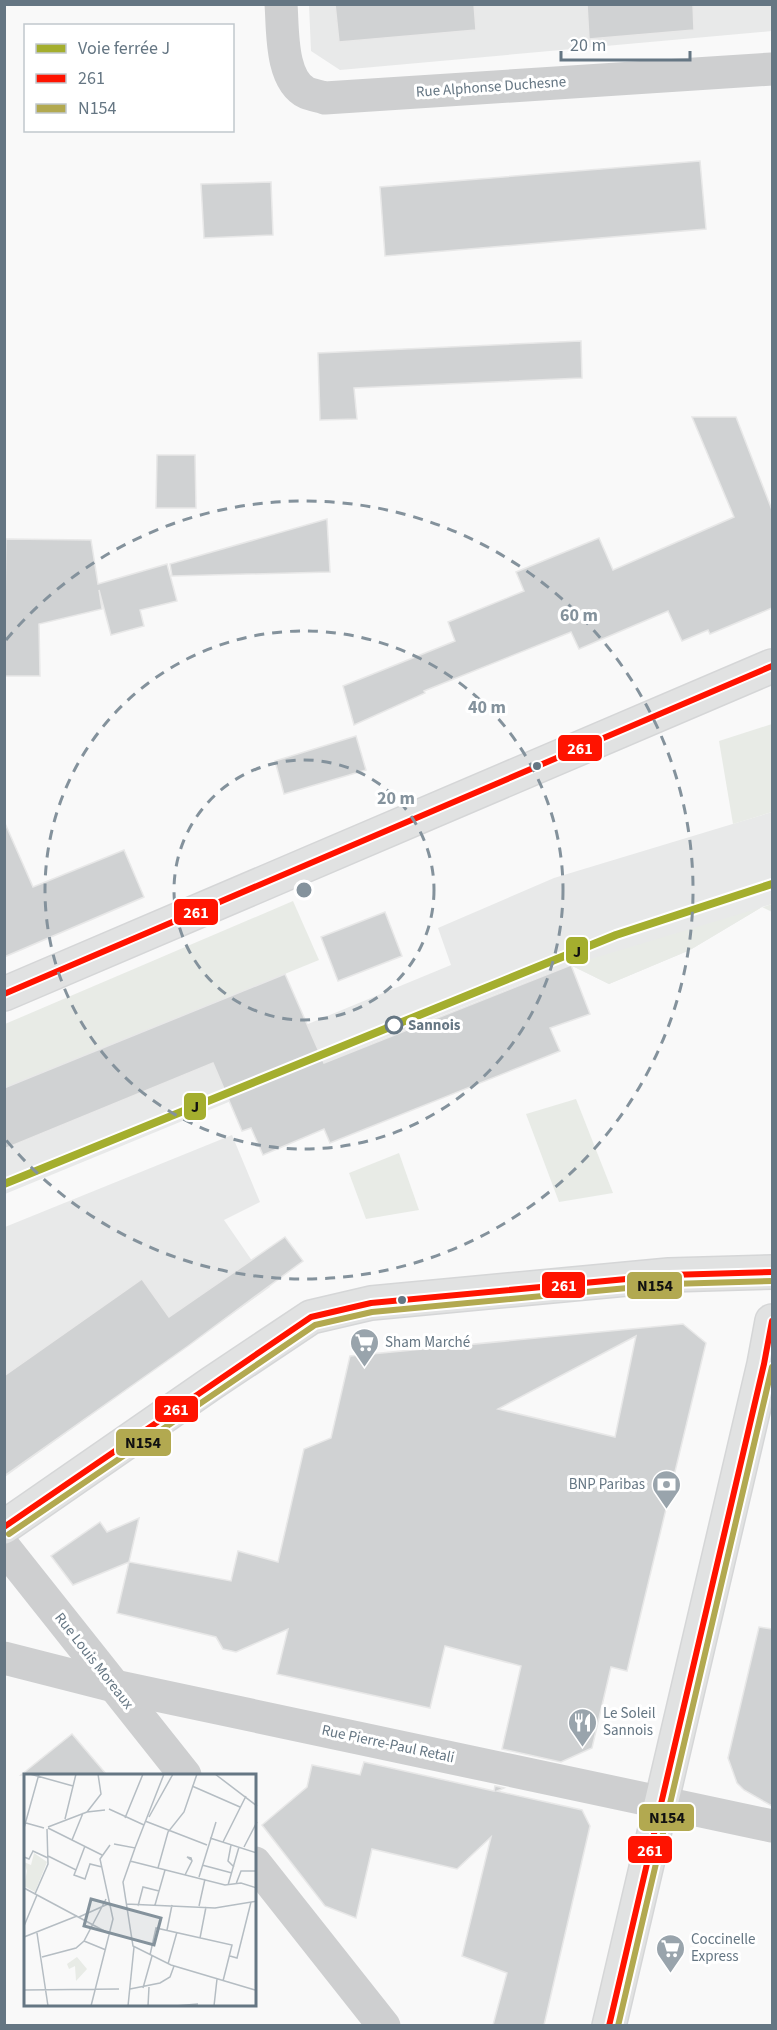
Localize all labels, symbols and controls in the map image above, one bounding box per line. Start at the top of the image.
legend [24,24,234,132]
scale bar [561,24,690,62]
text: 20 m [570,33,606,58]
text: Voie ferrée J [78,36,170,61]
text: 261 [78,66,105,91]
street label: Rue Alphonse Duchesne [415,71,567,103]
text: N154 [78,96,117,121]
text: 60 m [560,603,598,628]
text: 40 m [468,695,506,720]
line badge: 261 [557,734,603,762]
text: 261 [567,738,593,760]
unlabelled marker [531,760,543,772]
text: 20 m [377,786,415,811]
centre of rings [294,880,314,900]
line badge: 261 [173,898,219,926]
text: 261 [183,902,209,924]
line badge: J [565,936,589,965]
text: J [573,941,581,963]
place label: Sannois [408,1015,461,1036]
marker: Sannois [385,1016,403,1034]
line badge: J [183,1092,207,1121]
text: J [191,1096,199,1118]
line badge: 261 [541,1271,586,1299]
line badge: N154 [626,1271,683,1300]
text: 261 [551,1275,577,1297]
text: N154 [637,1275,674,1297]
unlabelled marker [396,1294,408,1306]
supermarket icon: Sham Marché [348,1326,380,1368]
place label: Sham Marché [385,1332,470,1353]
line badge: 261 [154,1395,199,1423]
text: 261 [163,1399,189,1421]
line badge: N154 [115,1428,172,1457]
text: N154 [125,1432,162,1454]
bank icon: BNP Paribas [650,1468,682,1510]
place label: BNP Paribas [569,1474,645,1495]
street label: Rue Louis Moreaux [50,1608,139,1714]
place label: Le Soleil Sannois [603,1703,656,1741]
restaurant icon: Le Soleil Sannois [566,1706,598,1748]
street label: Rue Pierre-Paul Retali [320,1720,456,1768]
inset map [24,1774,256,2006]
line badge: N154 [638,1803,695,1832]
text: N154 [649,1807,686,1829]
line badge: 261 [627,1835,673,1864]
text: 261 [637,1840,663,1862]
place label: Coccinelle Express [691,1929,755,1967]
supermarket icon: Coccinelle Express [654,1932,686,1974]

